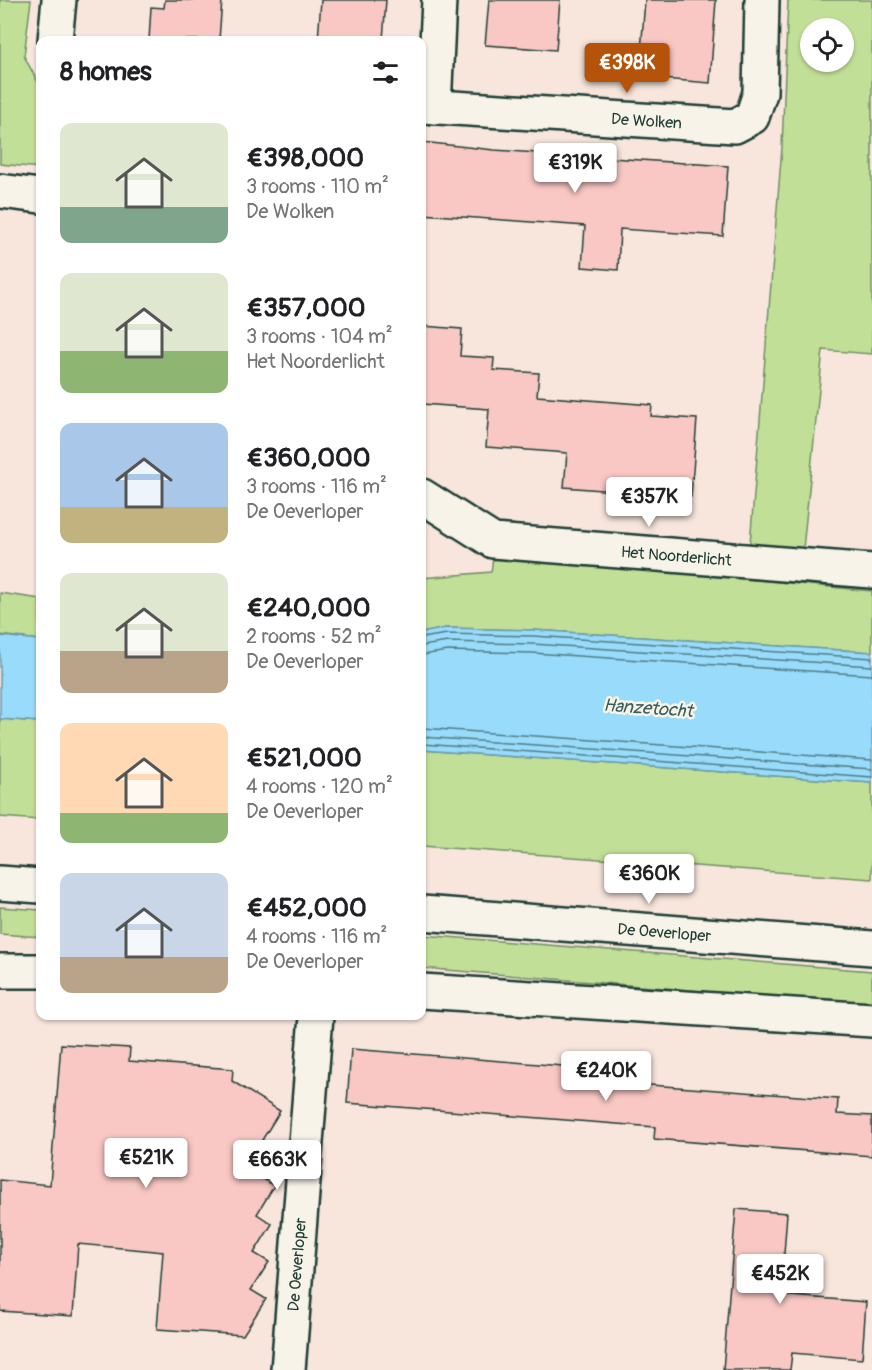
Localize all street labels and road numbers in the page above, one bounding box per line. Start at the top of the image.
street label: De Wolken [610,109,682,134]
street label: Het Noorderlicht [620,542,733,571]
street label: De Oeverloper [617,919,712,946]
street label: De Oeverloper [284,1216,311,1312]

